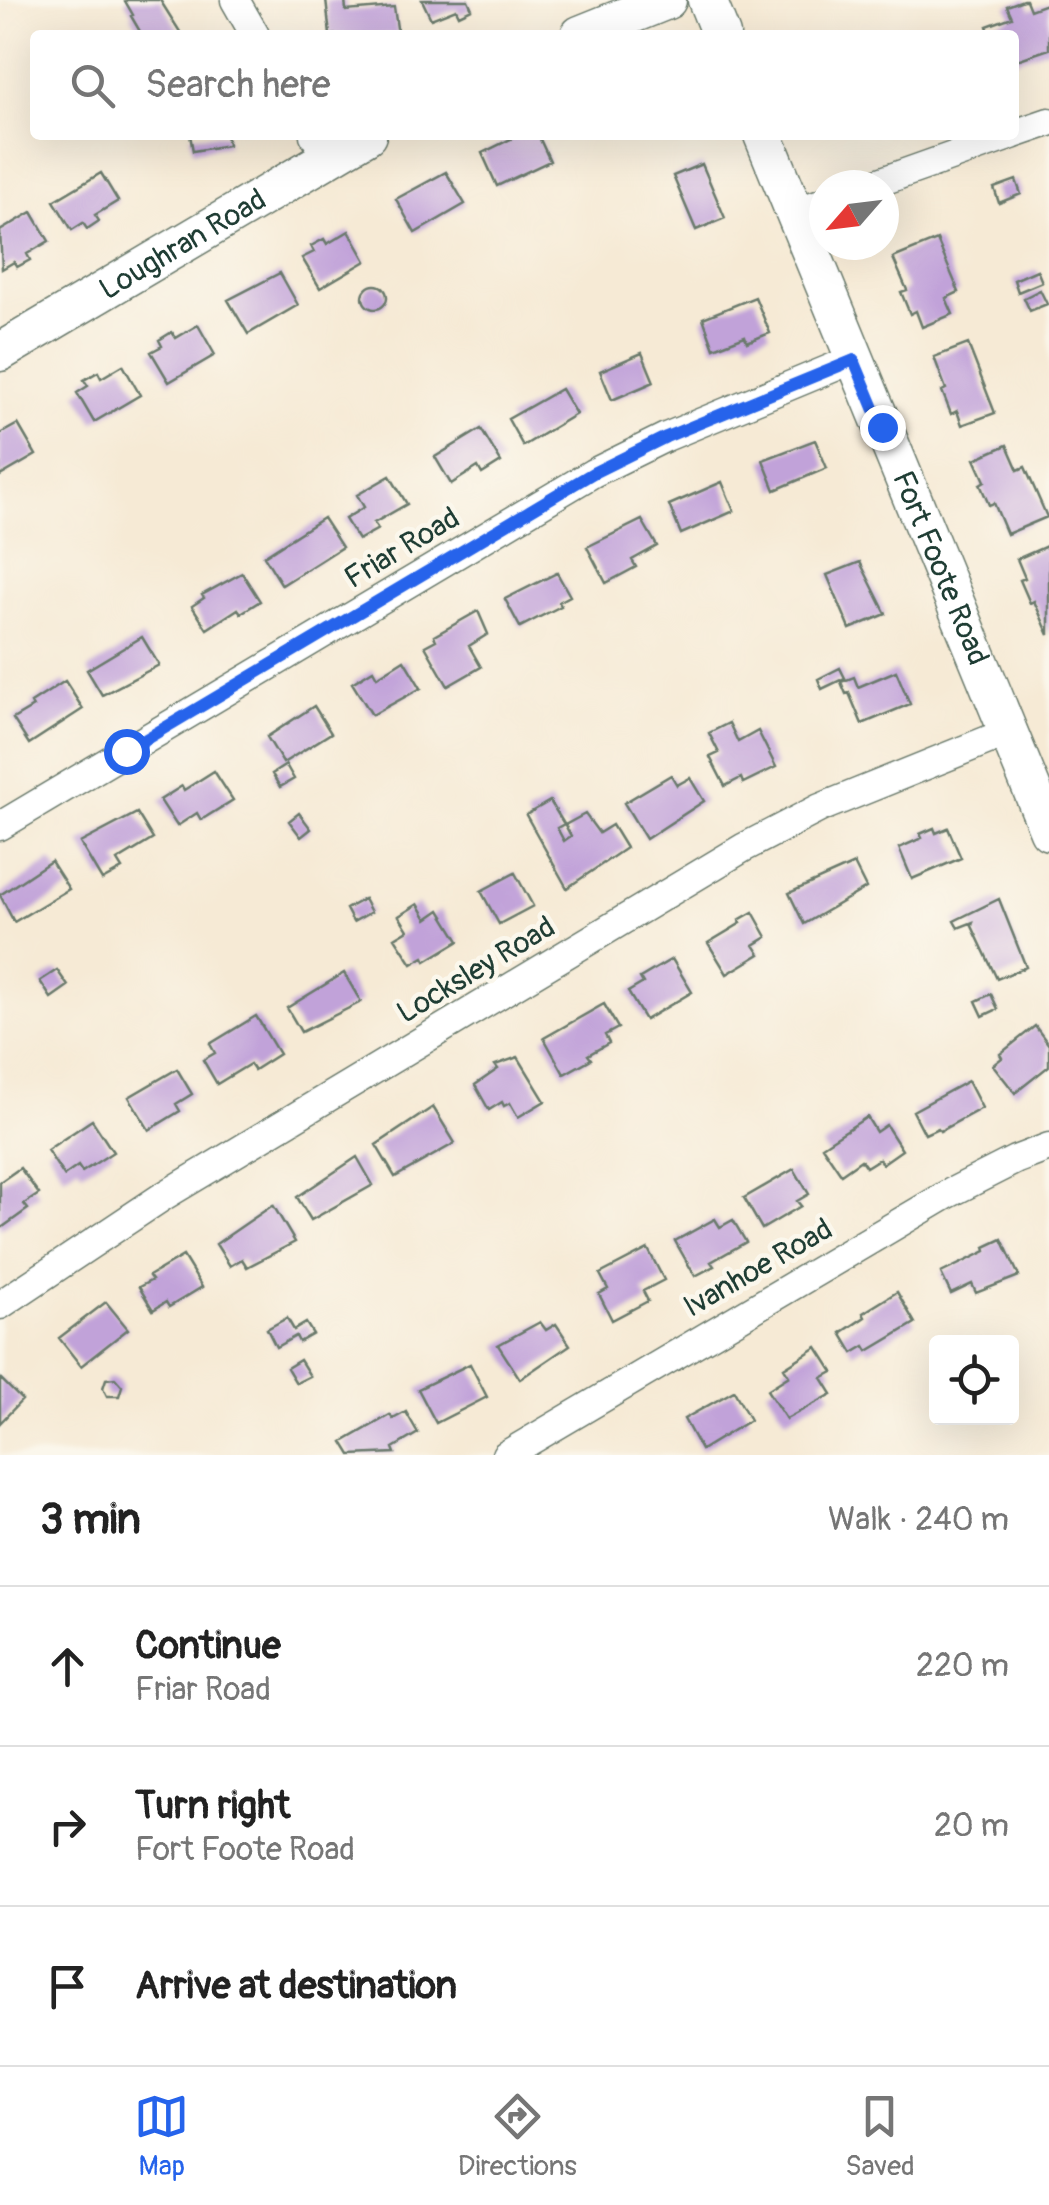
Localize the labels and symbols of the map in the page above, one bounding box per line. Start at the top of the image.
north arrow [809,170,899,260]
street label: Loughran Road [93,181,272,308]
route end [860,405,906,451]
street label: Fort Foote Road [885,465,997,670]
street label: Friar Road [338,499,466,597]
route start [104,729,150,775]
street label: Locksley Road [390,908,562,1032]
street label: Ivanhoe Road [677,1211,839,1325]

